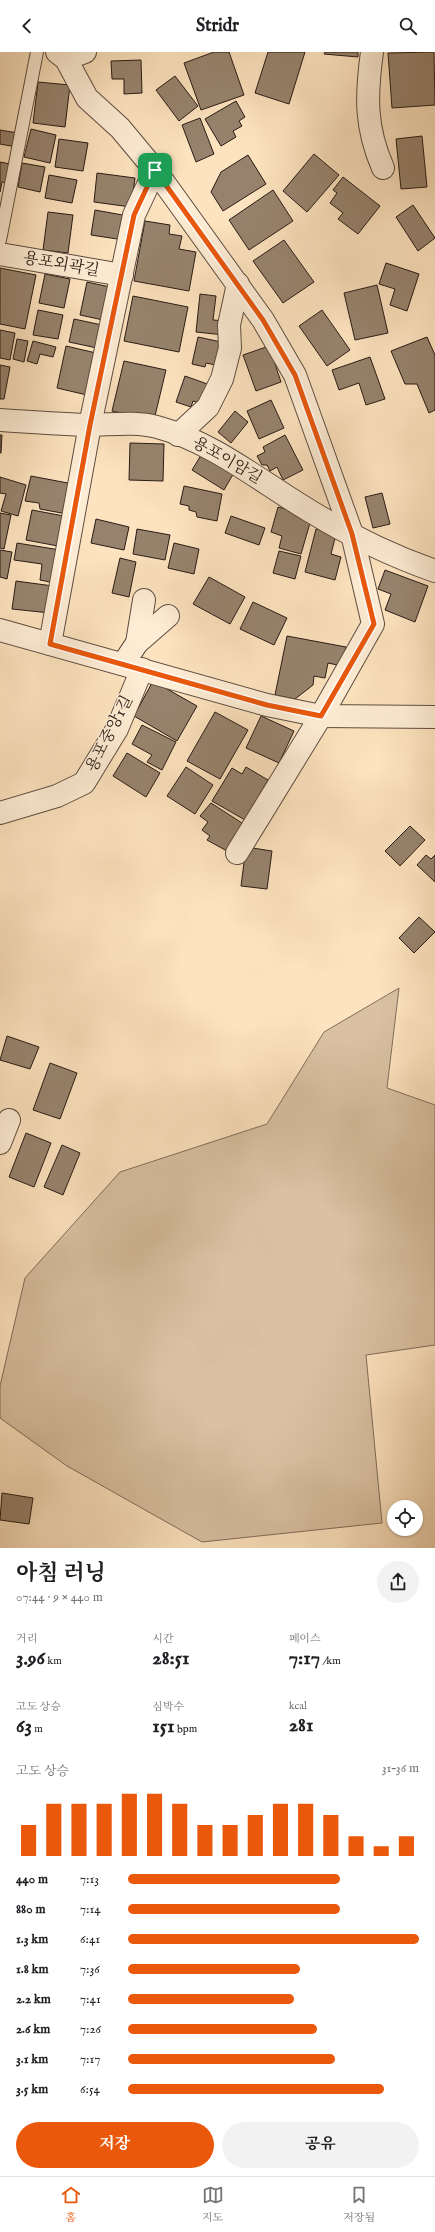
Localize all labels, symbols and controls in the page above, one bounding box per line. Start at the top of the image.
icon: back [16,15,38,37]
text: Stridr [196,15,239,38]
icon: search [397,15,419,37]
pin [138,153,172,187]
icon: arrive [144,159,166,181]
street label: 용포외곽길 [21,248,101,282]
street label: 용포이암길 [189,433,265,489]
street label: 용포중앙1길 [82,692,138,776]
map controls [387,1500,423,1536]
button: locate [387,1500,423,1536]
text: 아침 러닝 [16,1560,106,1588]
button: share [377,1561,419,1603]
text: 07:44 · 9 × 440 m [16,1589,103,1606]
text: 거리 [16,1632,37,1646]
text: 시간 [152,1632,174,1646]
text: 페이스 [289,1632,321,1646]
text: 3.96 [16,1646,45,1671]
text: 28:51 [152,1646,190,1671]
text: 7:17 [289,1646,320,1671]
text: km [45,1654,62,1668]
text: /km [320,1654,341,1668]
text: kcal [289,1699,307,1713]
text: 고도 상승 [16,1700,61,1714]
text: 심박수 [152,1700,184,1714]
text: 281 [289,1713,313,1738]
text: 63 [16,1714,32,1739]
text: 151 [152,1714,174,1739]
text: m [32,1722,43,1736]
text: bpm [174,1722,197,1736]
text: 31–36 m [382,1760,419,1777]
text: 고도 상승 [16,1763,69,1780]
text: 440 m [16,1871,48,1888]
text: 7:13 [80,1871,99,1888]
text: 880 m [16,1901,45,1918]
text: 7:14 [80,1901,101,1918]
text: 1.3 km [16,1931,48,1948]
text: 6:41 [80,1931,100,1948]
text: 1.8 km [16,1961,49,1978]
text: 7:36 [80,1961,100,1978]
text: 2.2 km [16,1991,51,2008]
text: 7:41 [80,1991,101,2008]
text: 2.6 km [16,2021,50,2038]
text: 7:26 [80,2021,101,2038]
text: 3.1 km [16,2051,48,2068]
text: 7:17 [80,2051,100,2068]
text: 3.5 km [16,2081,48,2098]
text: 6:54 [80,2081,100,2098]
button: 저장 [16,2122,214,2168]
button: 공유 [222,2122,419,2168]
tab: 홈 [60,2184,82,2225]
tab: 지도 [202,2184,224,2225]
tab: 저장됨 [343,2184,375,2225]

